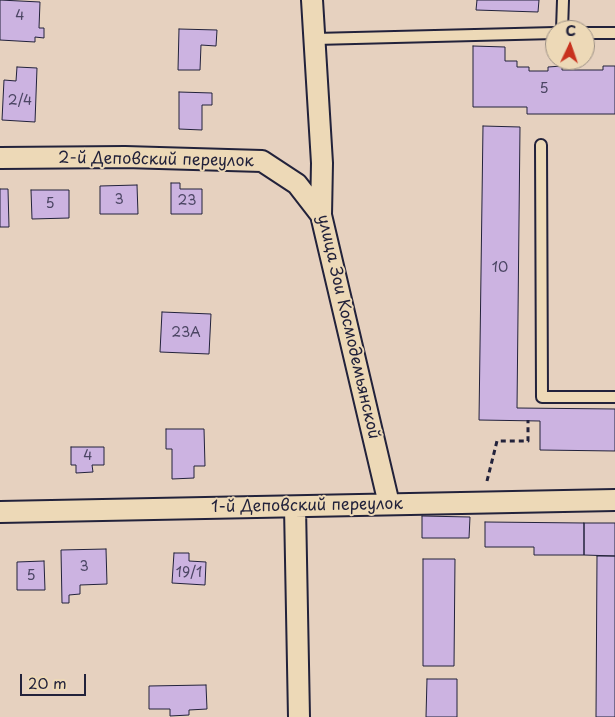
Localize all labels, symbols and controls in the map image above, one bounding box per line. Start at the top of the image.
house number: 4 [15,8,25,24]
north arrow [545,20,595,70]
text: С [565,20,577,41]
house number: 5 [539,81,549,97]
house number: 2/4 [8,93,32,109]
street label: 2-й Деповский переулок [58,149,254,171]
house number: 3 [114,192,124,208]
house number: 23 [178,193,196,209]
house number: 5 [45,196,55,212]
street label: улица Зои Космодемьянской [313,213,383,441]
house number: 10 [492,260,508,276]
house number: 23А [171,325,201,341]
house number: 4 [83,448,93,464]
street label: 1-й Деповский переулок [211,495,403,517]
house number: 3 [79,559,89,575]
house number: 19/1 [176,565,202,581]
house number: 5 [26,568,36,584]
scale bar [22,664,89,696]
text: 20 m [28,671,67,694]

